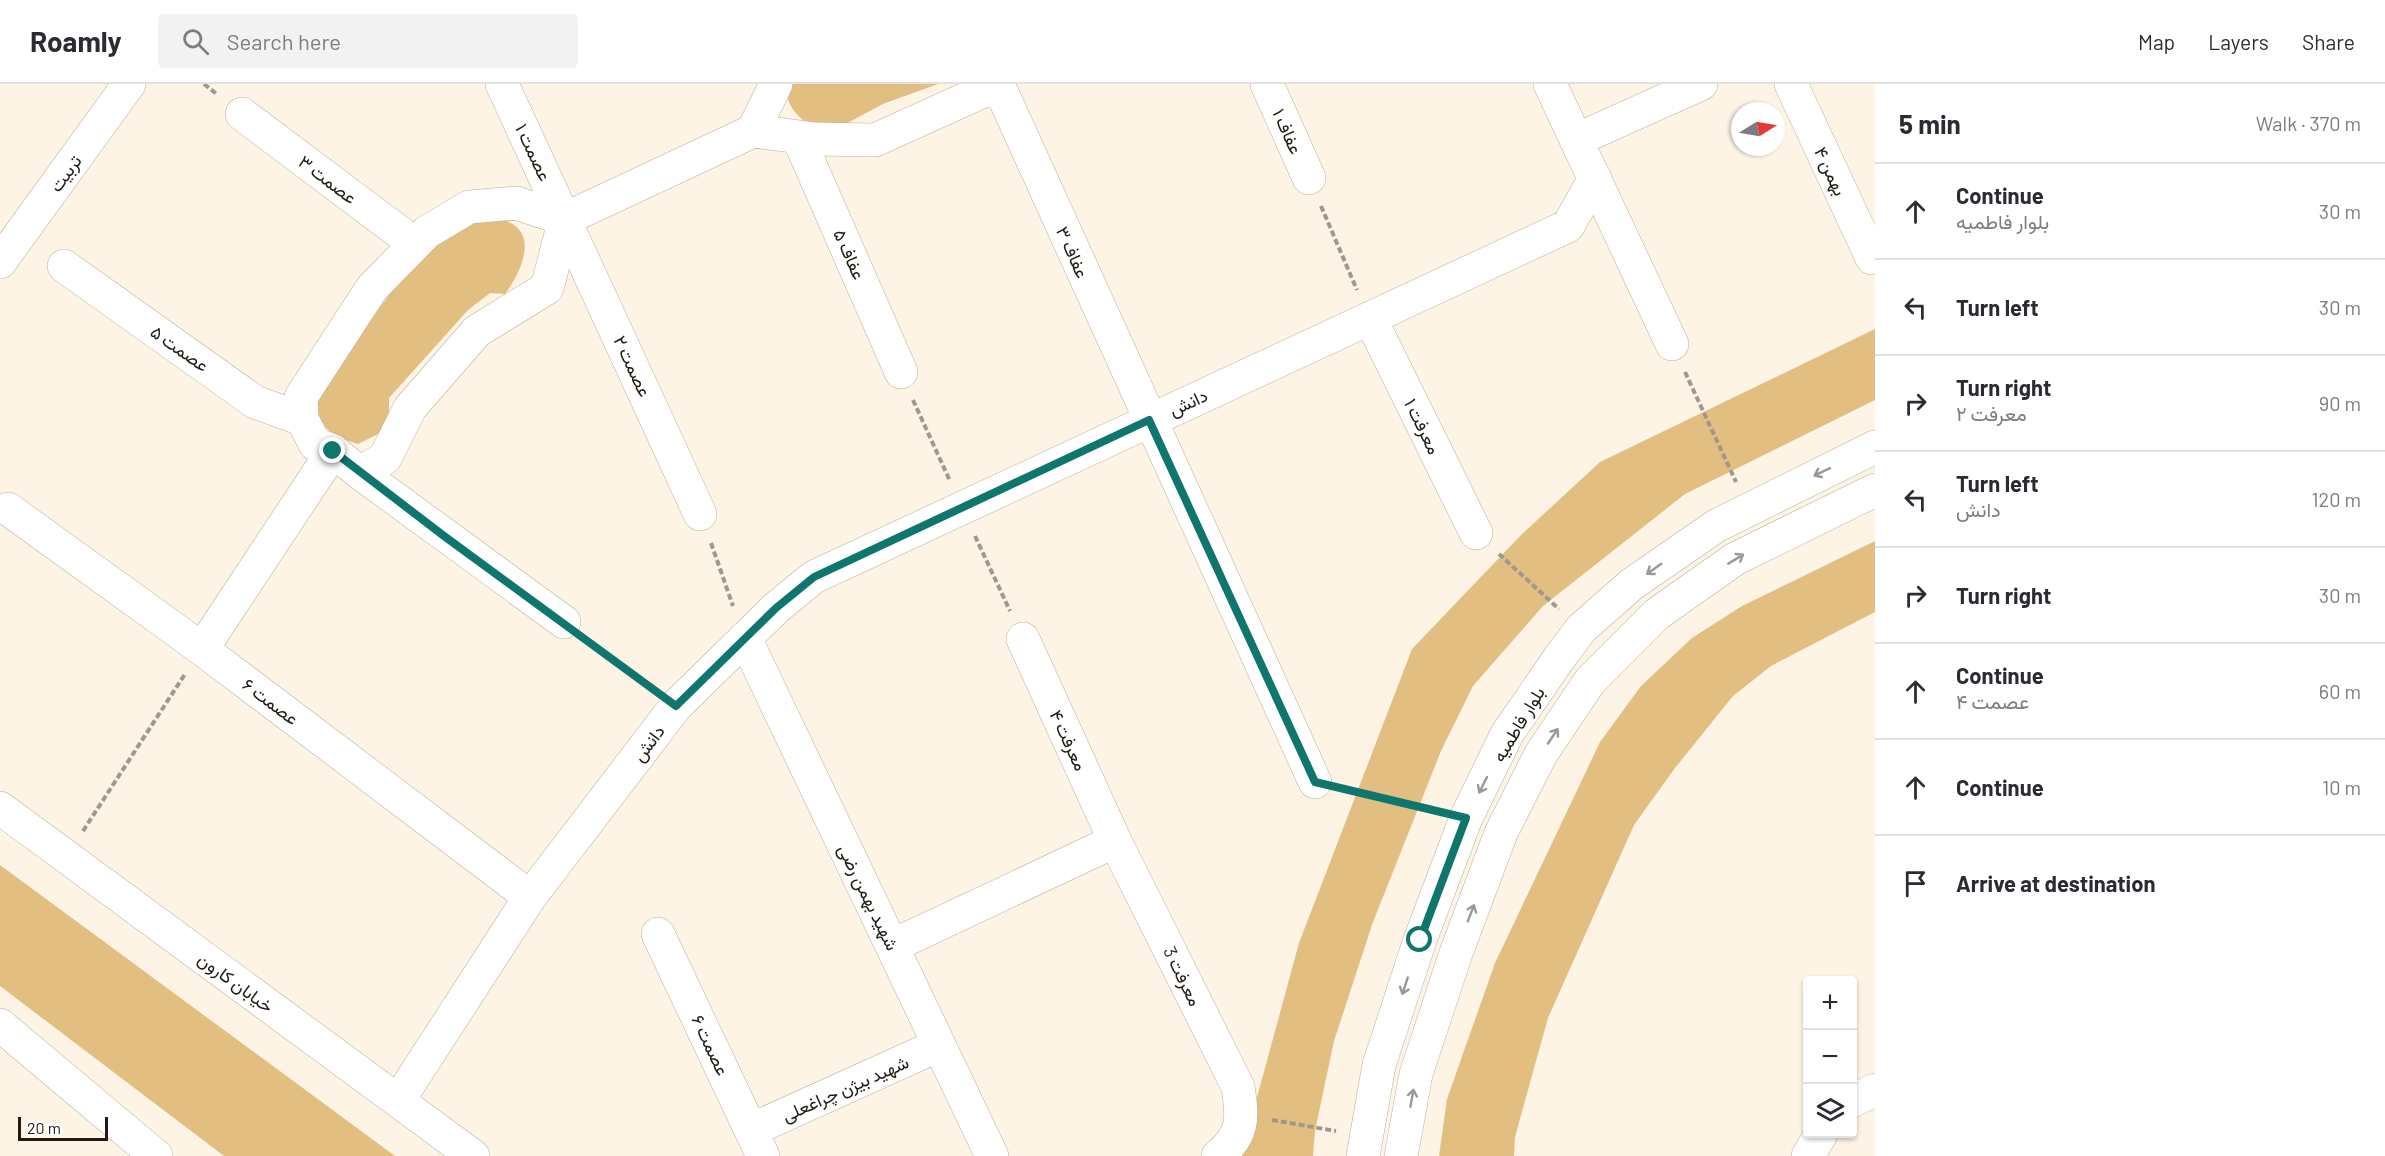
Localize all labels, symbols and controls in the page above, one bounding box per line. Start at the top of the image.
search box [158,14,578,68]
text: Roamly [30,24,122,58]
icon: search [179,25,212,58]
text: Search here [227,28,341,54]
text: Map [2138,29,2175,54]
text: Layers [2208,29,2269,54]
text: Share [2302,29,2355,54]
north arrow [1731,102,1785,156]
street label: عفاف ۱ [1268,105,1308,157]
text: 5 min [1899,108,1961,139]
text: Walk · 370 m [2256,111,2361,135]
street label: عصمت ۱ [511,120,557,184]
street label: بهمن ۴ [1809,143,1852,199]
street label: تربیت [44,150,87,196]
street label: عصمت ۳ [294,150,362,208]
text: Continue [1956,182,2044,208]
icon: ahead [1899,195,1932,228]
text: 30 m [2319,199,2361,223]
text: بلوار فاطمیه [1956,209,2049,233]
street label: عفاف ۳ [1052,223,1094,281]
street label: عفاف ۵ [829,225,871,283]
icon: left [1899,291,1932,324]
text: Turn left [1956,294,2039,320]
text: 30 m [2319,295,2361,319]
street label: عصمت ۵ [147,320,213,376]
street label: عصمت ۲ [609,332,657,400]
text: Turn right [1956,374,2051,400]
street label: دانش [1165,384,1211,421]
icon: right [1899,387,1932,420]
text: 90 m [2319,391,2361,415]
street label: معرفت ۱ [1399,394,1446,458]
text: معرفت ۲ [1956,401,2027,425]
route end [319,437,345,463]
one-way arrow [1813,466,1831,478]
text: Turn left [1956,470,2039,496]
icon: left [1899,483,1932,516]
text: 120 m [2311,487,2361,511]
text: دانش [1956,497,2001,521]
one-way arrow [1727,553,1744,565]
one-way arrow [1646,563,1662,575]
icon: right [1899,579,1932,612]
text: Turn right [1956,582,2051,608]
text: 30 m [2319,583,2361,607]
text: Continue [1956,662,2044,688]
street label: عصمت ۶ [239,673,303,729]
icon: ahead [1899,675,1932,708]
text: 60 m [2319,679,2361,703]
street label: بلوار فاطمیه [1487,682,1550,766]
text: عصمت ۴ [1956,689,2029,713]
street label: معرفت ۴ [1044,706,1093,774]
street label: دانش [627,720,670,766]
one-way arrow [1546,728,1559,745]
icon: ahead [1899,771,1932,804]
text: Continue [1956,774,2044,800]
text: 10 m [2322,775,2361,799]
one-way arrow [1476,776,1488,794]
street label: شهید بهمن رضی [833,840,904,954]
icon: arrive [1899,867,1932,900]
text: Arrive at destination [1956,870,2155,896]
one-way arrow [1466,904,1477,923]
route start [1406,926,1432,952]
street label: معرفت 3 [1158,943,1207,1010]
street label: خیابان کارون [193,947,278,1018]
one-way arrow [1399,976,1410,995]
map controls [1803,976,1857,1138]
button: + [1803,976,1857,1030]
street label: عصمت ۶ [687,1011,735,1079]
button: − [1803,1030,1857,1084]
street label: شهید بیژن چراغعلی [778,1050,913,1128]
button: layers [1803,1084,1857,1138]
one-way arrow [1407,1089,1418,1109]
scale bar [18,1114,108,1142]
text: 20 m [27,1118,61,1137]

